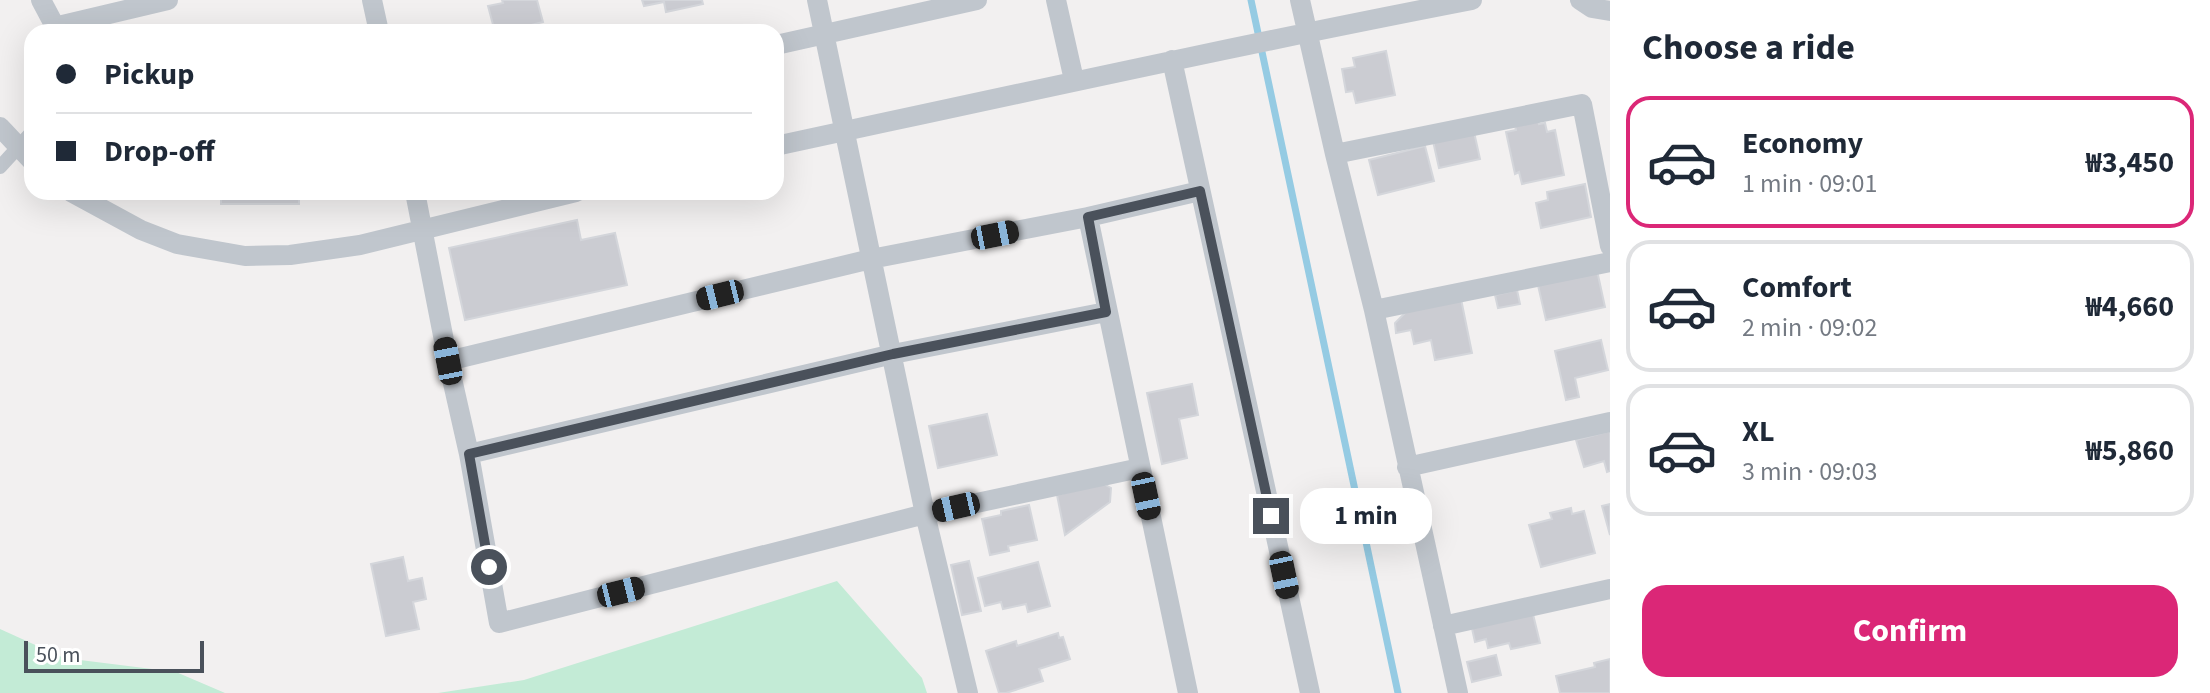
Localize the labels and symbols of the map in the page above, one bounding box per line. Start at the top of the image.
car [969,219,1021,251]
car [694,278,746,312]
car [432,335,464,387]
car [1129,470,1163,522]
callout: 1 min [1299,488,1431,544]
car [930,490,982,524]
route end [1253,498,1289,534]
route start [471,549,507,585]
car [1267,549,1301,601]
car [595,575,647,609]
scale bar [24,637,204,673]

